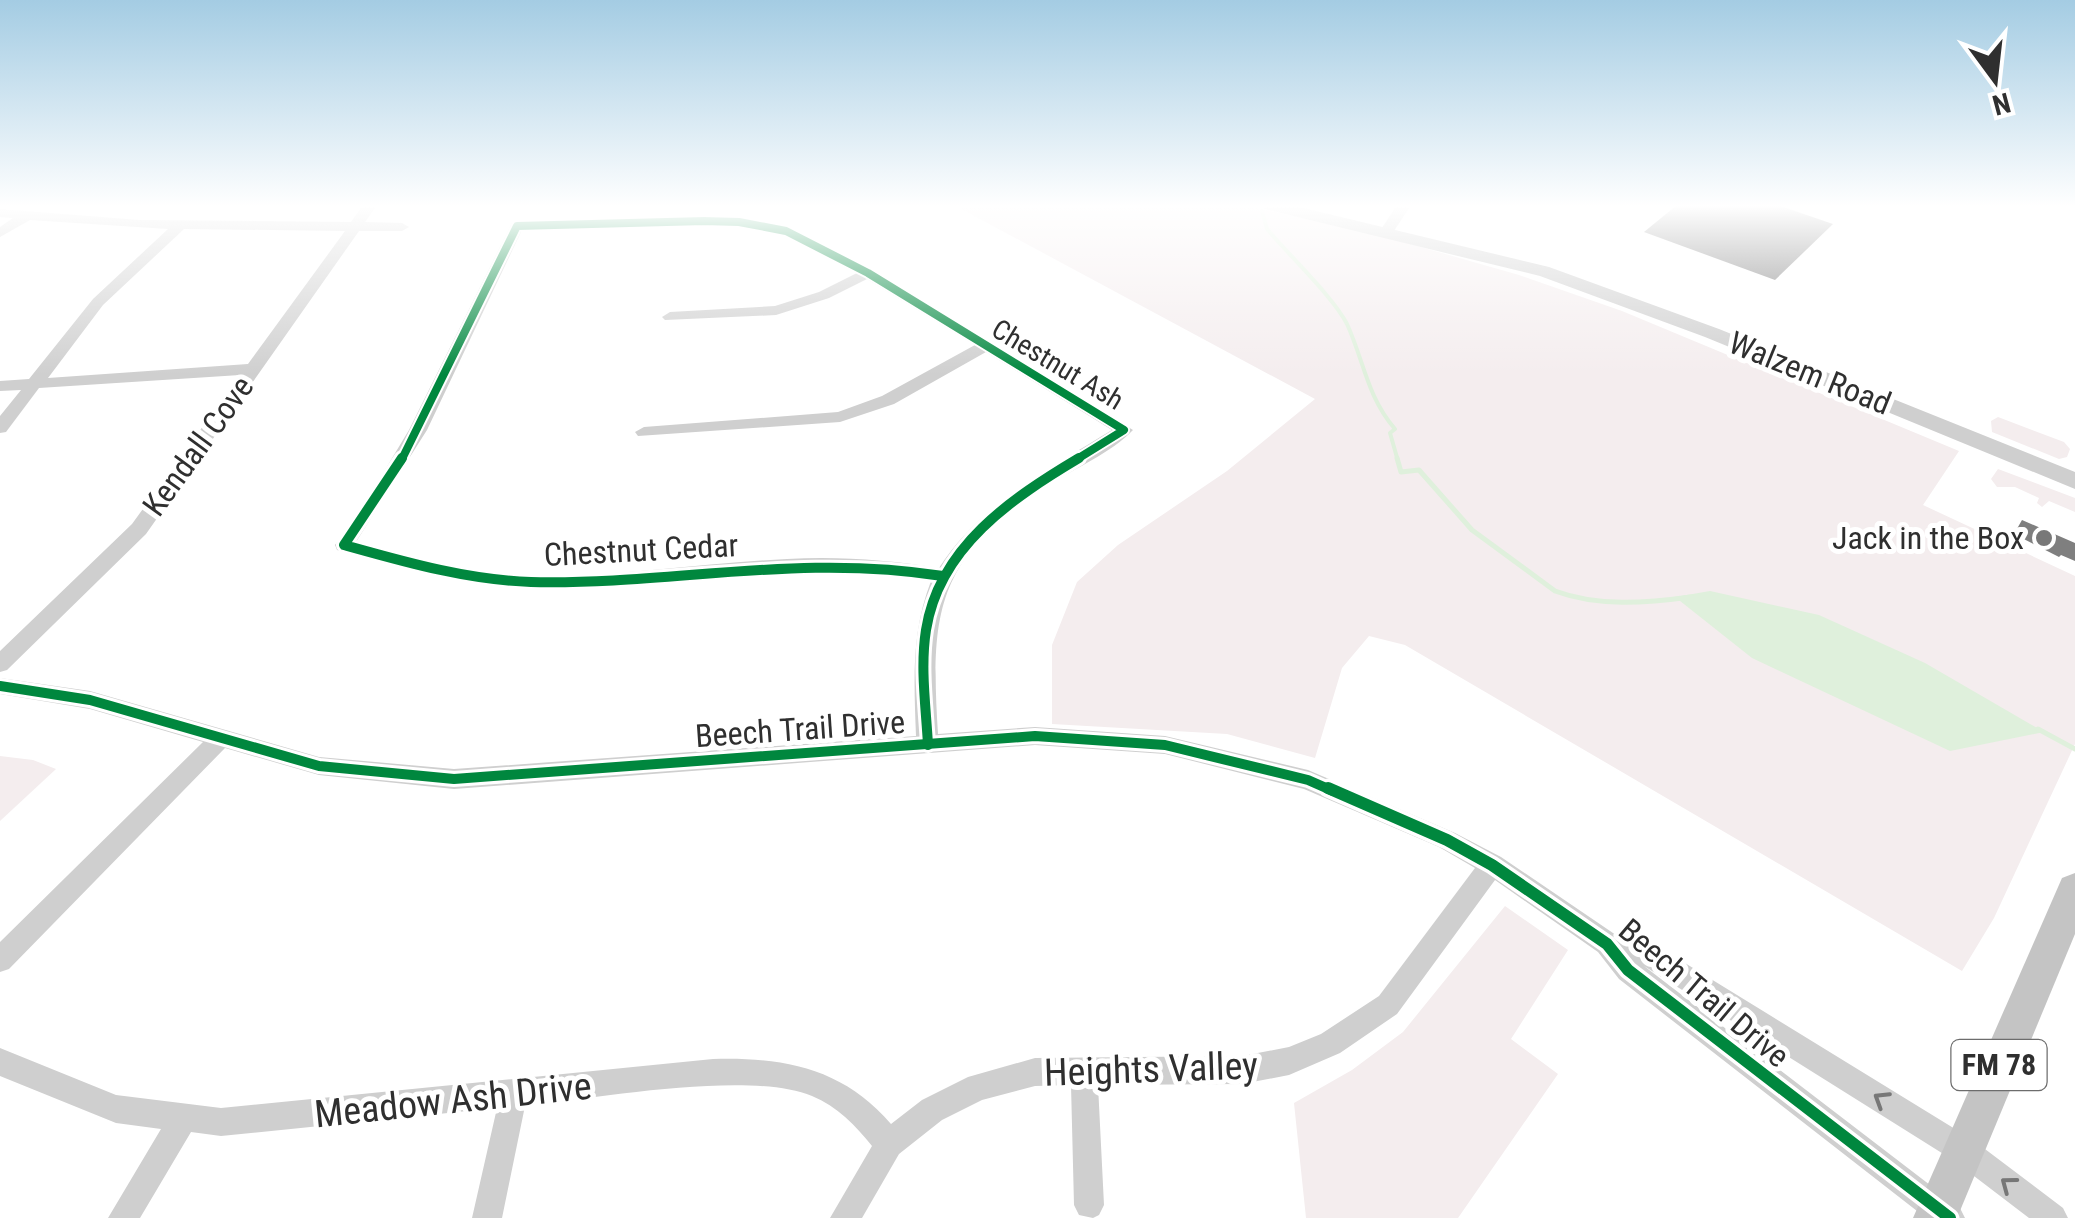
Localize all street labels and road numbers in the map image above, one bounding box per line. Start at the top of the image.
street label: Chestnut Ash [986,312,1130,417]
street label: Walzem Road [1724,323,1896,423]
street label: Kendall Cove [135,369,261,523]
street label: Chestnut Cedar [543,526,739,574]
street label: Beech Trail Drive [694,703,906,755]
street label: Beech Trail Drive [1611,911,1797,1075]
road number: FM 78 [1952,1040,2046,1090]
street label: Heights Valley [1043,1043,1259,1095]
street label: Meadow Ash Drive [312,1064,594,1136]

